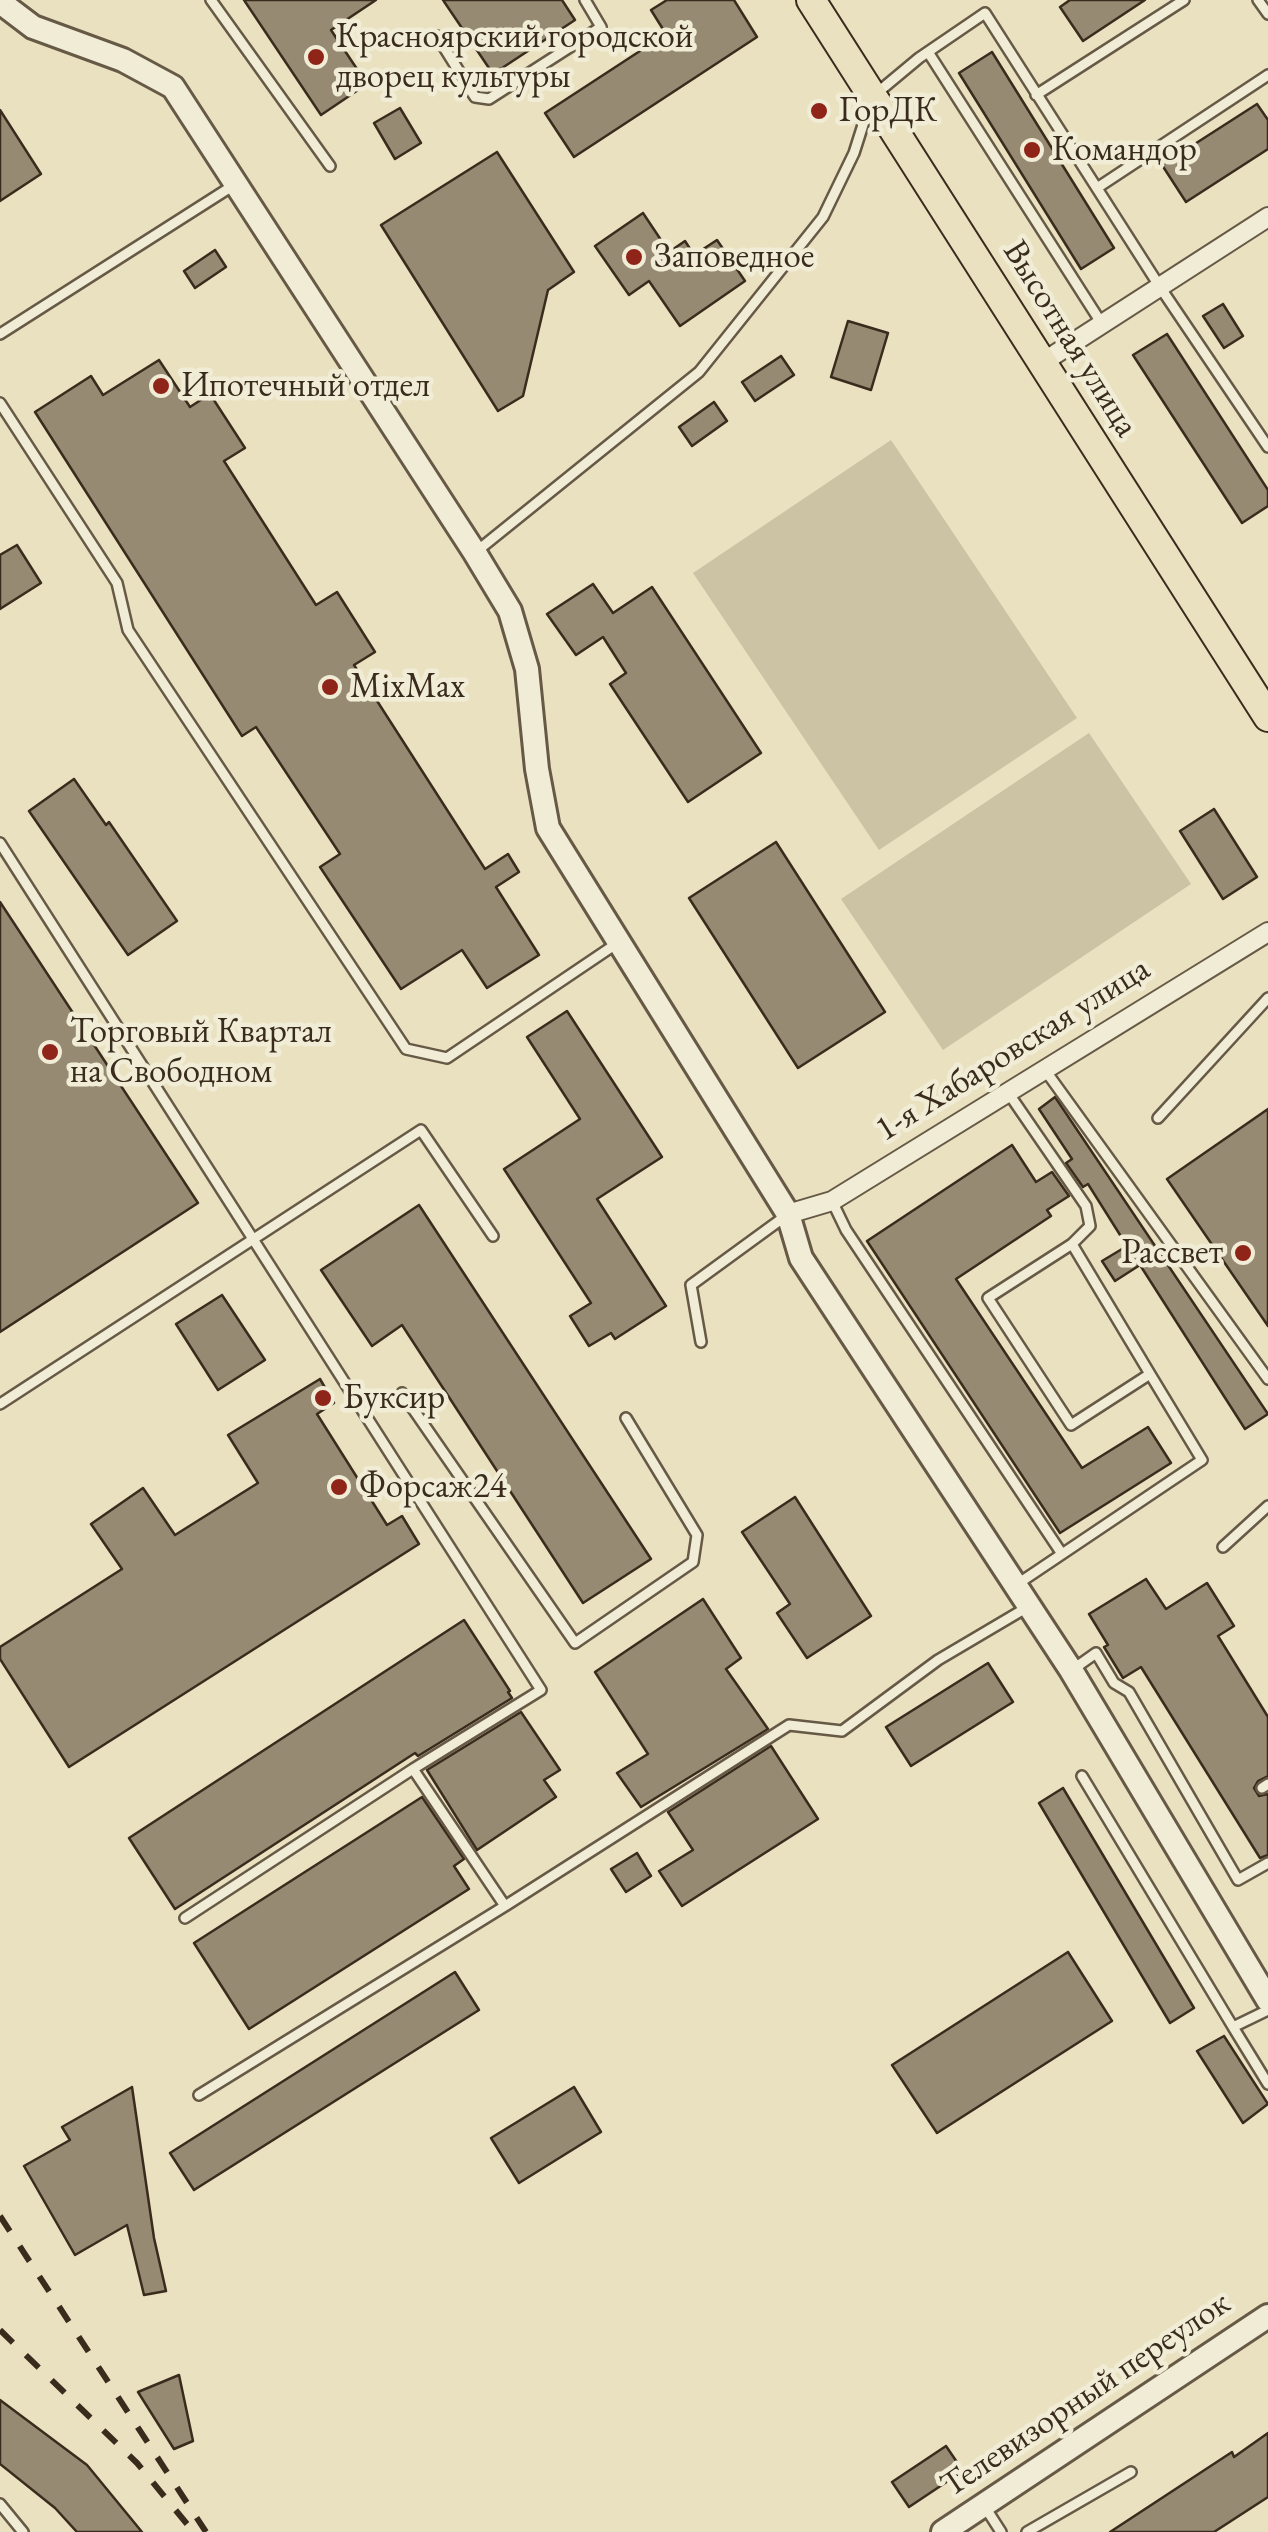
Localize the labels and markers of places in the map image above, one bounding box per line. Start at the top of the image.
place label: Красноярский городской дворец культуры [336,16,693,98]
marker: Красноярский городской дворец культуры [305,46,327,68]
place label: ГорДК [839,90,937,132]
marker: ГорДК [808,100,830,122]
place label: Командор [1052,129,1197,171]
marker: Командор [1021,139,1043,161]
place label: Заповедное [654,236,814,278]
marker: Заповедное [623,246,645,268]
place label: Ипотечный отдел [181,365,430,407]
marker: Ипотечный отдел [150,375,172,397]
place label: MixMax [350,666,465,708]
marker: MixMax [319,676,341,698]
place label: Торговый Квартал на Свободном [70,1011,332,1093]
marker: Торговый Квартал на Свободном [39,1041,61,1063]
place label: Рассвет [1121,1232,1223,1274]
marker: Рассвет [1232,1242,1254,1264]
place label: Буксир [343,1377,445,1419]
marker: Буксир [312,1387,334,1409]
place label: Форсаж24 [359,1466,506,1508]
marker: Форсаж24 [328,1476,350,1498]

